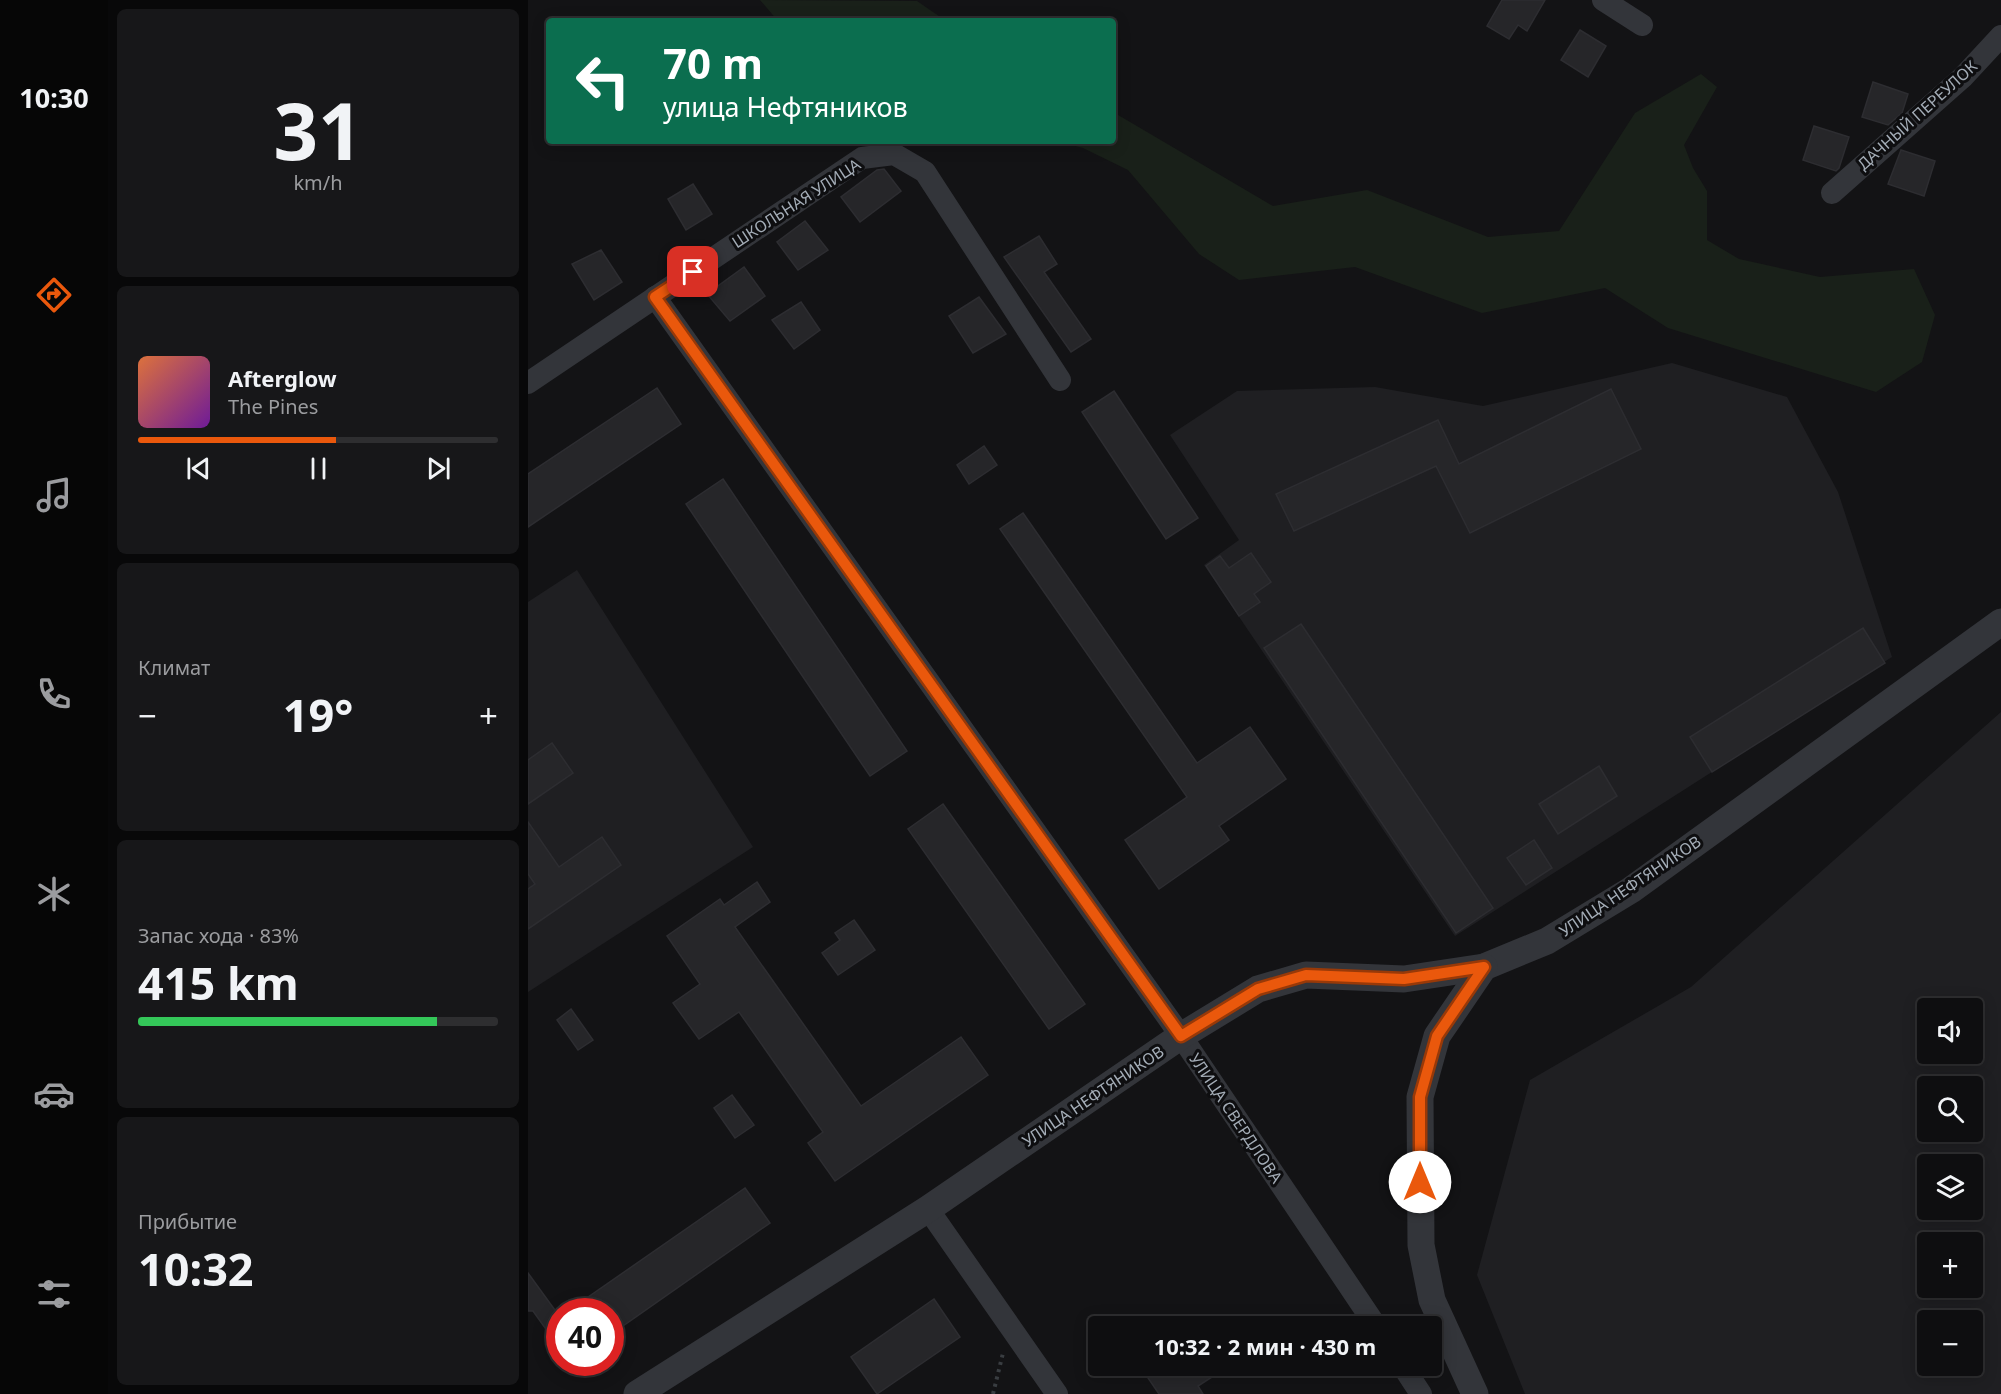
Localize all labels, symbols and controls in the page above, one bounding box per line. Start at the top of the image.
text: 70 m [663,34,763,91]
icon: left [564,42,642,120]
street label: ДАЧНЫЙ ПЕРЕУЛОК [1852,55,1982,175]
text: 31 [273,77,363,183]
text: 10:30 [19,79,89,116]
text: улица Нефтяников [663,88,908,125]
street label: ШКОЛЬНАЯ УЛИЦА [727,153,865,253]
text: km/h [293,169,343,196]
pin [667,246,718,297]
icon: arrive [676,255,709,288]
icon: directions [33,274,75,316]
text: Afterglow [228,363,337,393]
text: The Pines [228,393,318,420]
icon: previous [182,452,215,485]
icon: pause [302,452,335,485]
icon: next [422,452,455,485]
icon: music [33,474,75,516]
text: Климат [138,654,210,681]
icon: phone [33,673,75,715]
text: 19° [283,684,353,745]
text: − [138,693,157,738]
text: + [479,693,498,738]
street label: УЛИЦА НЕФТЯНИКОВ [1555,830,1705,942]
icon: climate [33,873,75,915]
text: Запас хода · 83% [138,922,299,949]
text: 415 km [138,952,299,1013]
map controls [1917,998,1983,1376]
button: sound [1917,998,1983,1064]
street label: УЛИЦА НЕФТЯНИКОВ [1018,1040,1168,1152]
street label: УЛИЦА СВЕРДЛОВА [1184,1049,1288,1188]
icon: car [33,1073,75,1115]
button: search [1917,1076,1983,1142]
position arrow [1388,1150,1452,1214]
button: layers [1917,1154,1983,1220]
text: Прибытие [138,1208,237,1235]
button: + [1917,1232,1983,1298]
text: 10:32 [138,1238,254,1299]
icon: filters [33,1273,75,1315]
speed limit sign: 40 [546,1298,624,1376]
button: − [1917,1310,1983,1376]
text: 10:32 · 2 мин · 430 m [1154,1331,1376,1361]

